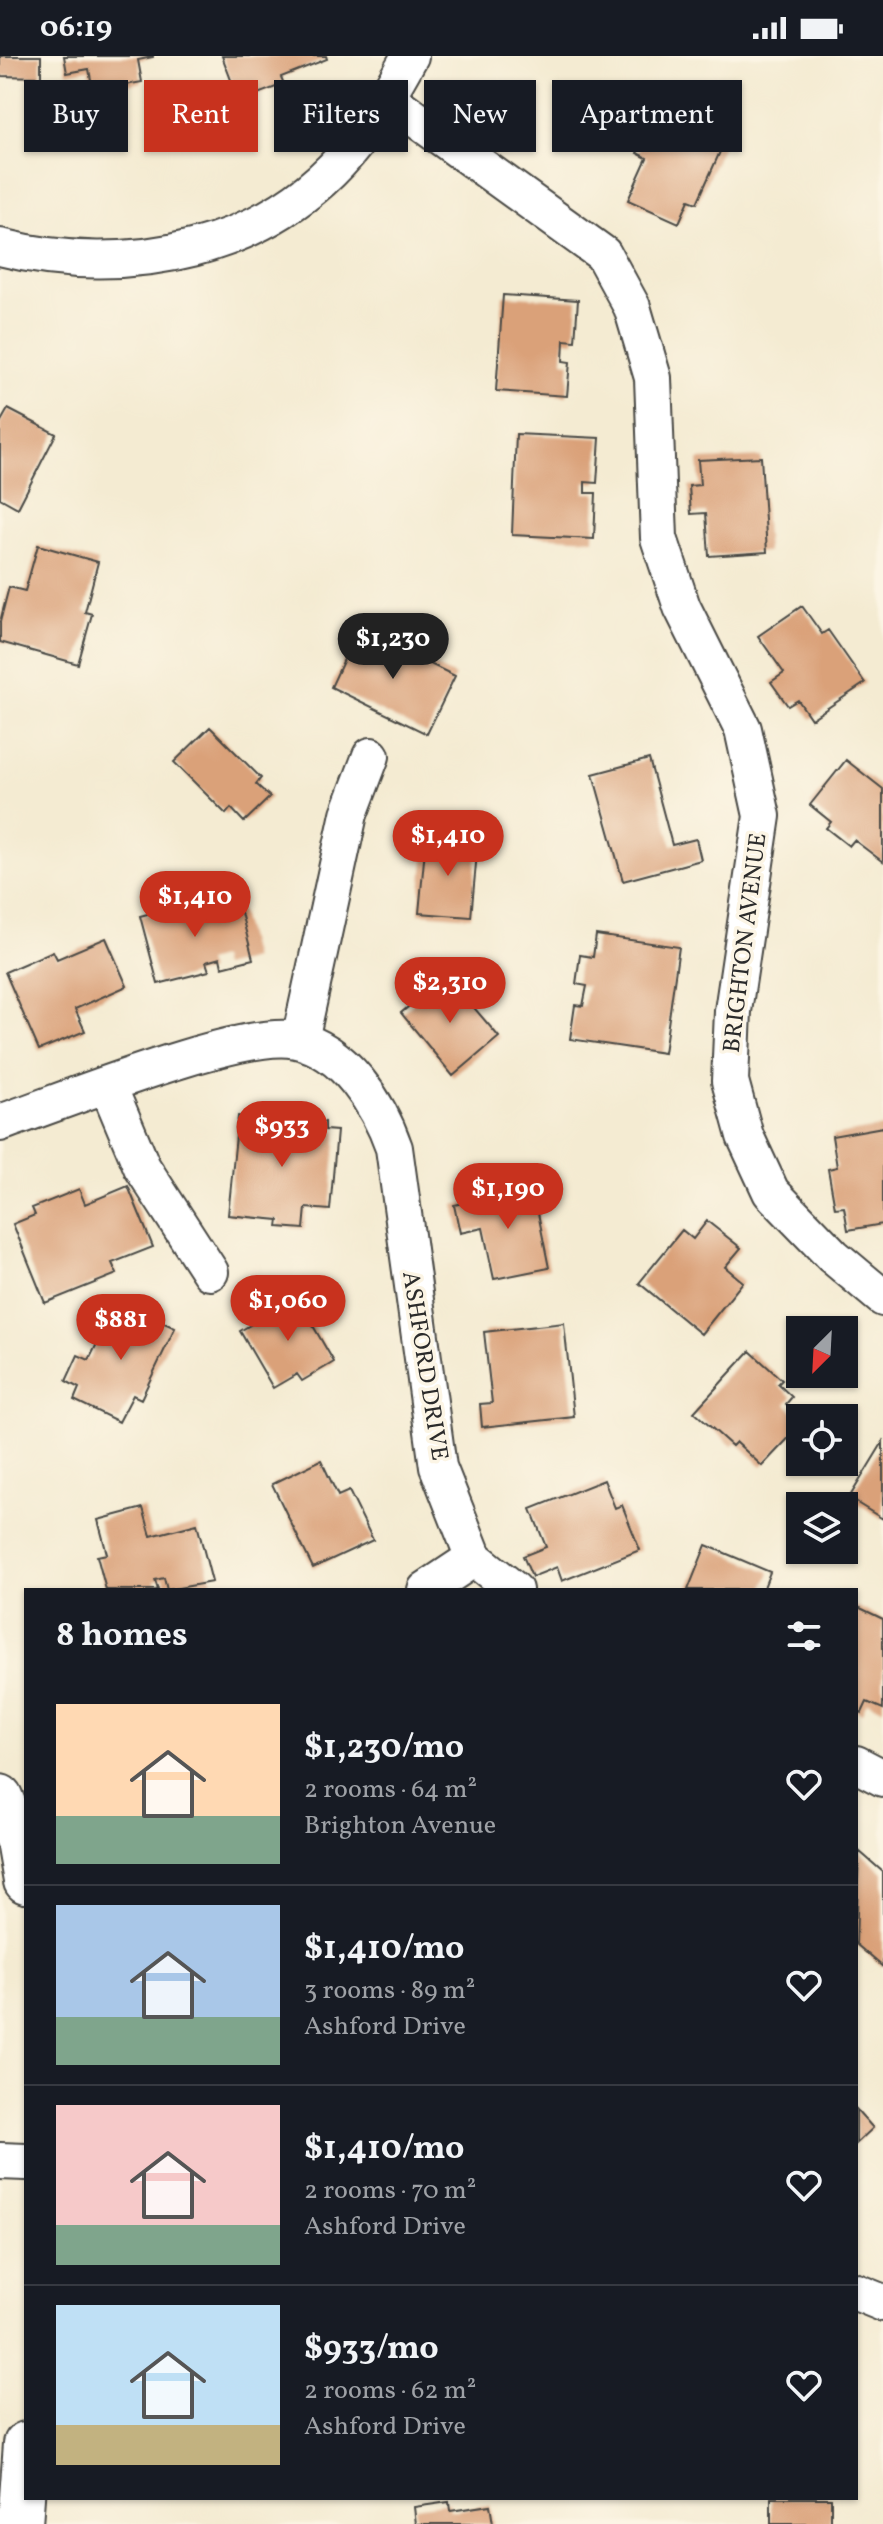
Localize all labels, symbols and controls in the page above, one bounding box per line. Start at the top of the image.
text: 06:19 [40,7,112,49]
chip: Buy [24,80,128,152]
chip: Rent [144,80,258,152]
chip: Filters [274,80,408,152]
chip: New [424,80,536,152]
chip: Apartment [552,80,742,152]
pin: $1,230 [328,613,458,681]
text: $1,230 [356,621,430,657]
pin: $1,410 [383,810,513,878]
text: $1,410 [411,818,485,854]
street label: BRIGHTON AVENUE [716,831,776,1055]
pin: $1,410 [130,871,260,939]
text: $1,410 [158,879,232,915]
pin: $2,310 [385,957,515,1025]
text: $2,310 [413,965,487,1001]
pin: $933 [235,1101,329,1169]
text: $933 [254,1109,310,1145]
pin: $1,190 [443,1163,573,1231]
text: $1,190 [471,1171,545,1207]
street label: ASHFORD DRIVE [392,1269,456,1463]
pin: $1,060 [223,1275,353,1343]
text: $1,060 [249,1283,327,1319]
pin: $881 [74,1294,168,1362]
text: $881 [94,1302,148,1338]
north arrow [786,1316,858,1388]
map controls [786,1316,858,1564]
button: locate [786,1404,858,1476]
button: layers [786,1492,858,1564]
text: 8 homes [56,1613,188,1660]
icon: filters [782,1614,826,1658]
text: $1,230/mo [304,1725,464,1772]
icon: home [120,1736,216,1832]
icon: heart [782,1762,826,1806]
text: 2 rooms · 64 m² [304,1772,477,1808]
text: Brighton Avenue [304,1808,496,1844]
text: $1,410/mo [304,1926,464,1973]
icon: home [120,1937,216,2033]
icon: heart [782,1963,826,2007]
text: 3 rooms · 89 m² [304,1973,475,2009]
text: Ashford Drive [304,2009,466,2045]
text: $1,410/mo [304,2126,464,2173]
icon: home [120,2137,216,2233]
icon: heart [782,2163,826,2207]
text: 2 rooms · 70 m² [304,2173,476,2209]
text: Ashford Drive [304,2209,466,2245]
text: $933/mo [304,2326,439,2373]
icon: home [120,2337,216,2433]
icon: heart [782,2363,826,2407]
text: 2 rooms · 62 m² [304,2373,476,2409]
text: Ashford Drive [304,2409,466,2445]

